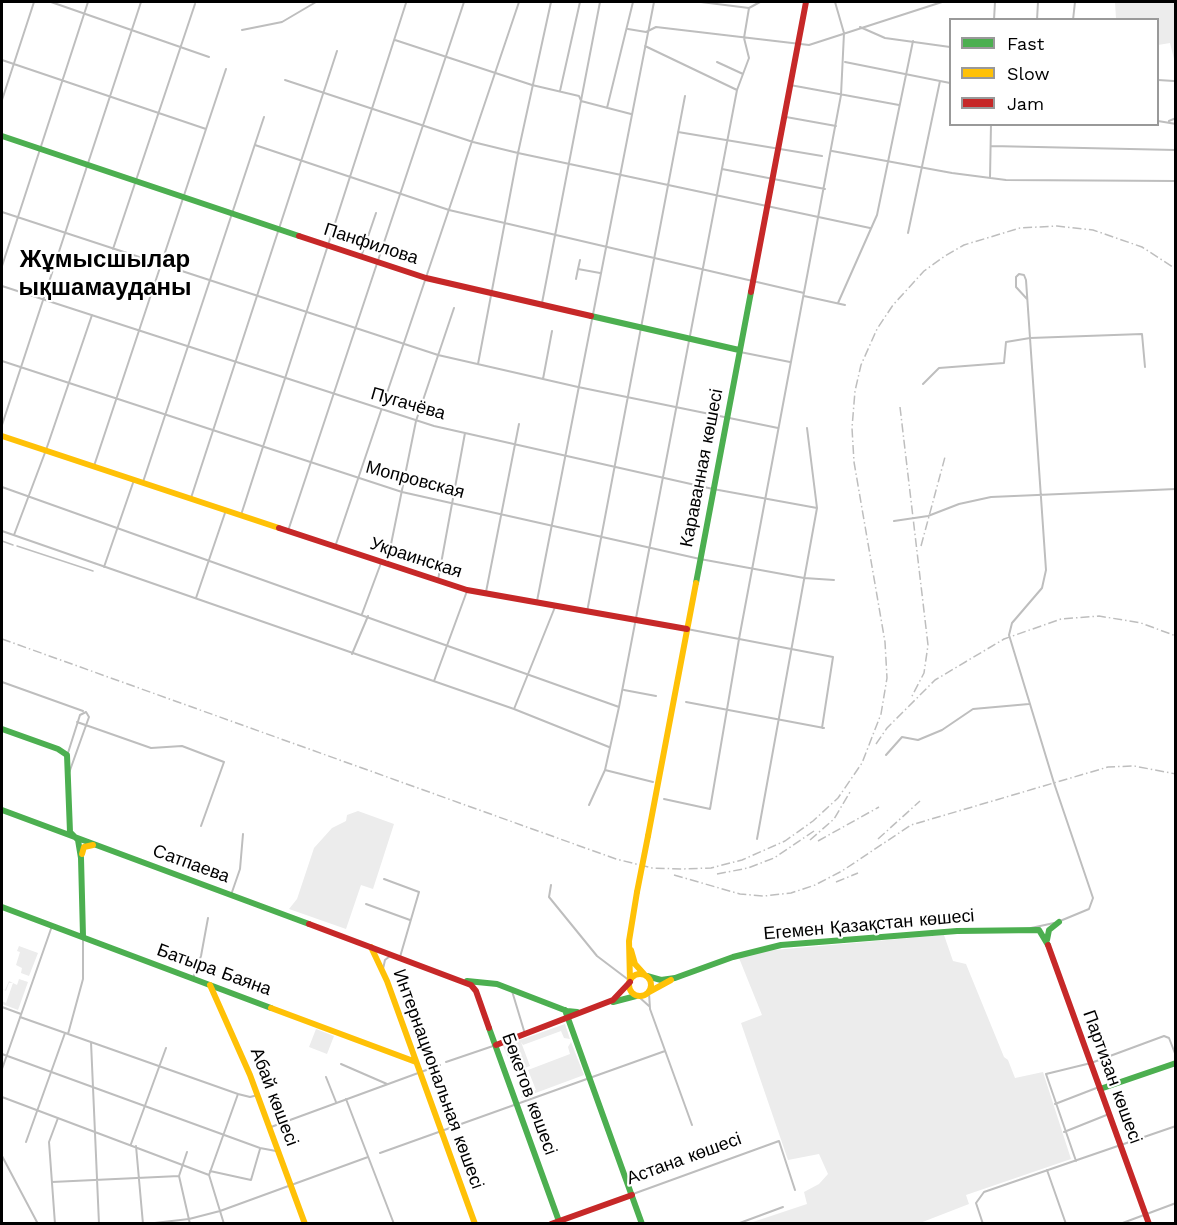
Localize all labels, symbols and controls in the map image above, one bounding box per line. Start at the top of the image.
legend [949,18,1159,126]
text: Fast [1007,33,1044,54]
text: Slow [1007,63,1050,84]
text: Jam [1007,93,1044,114]
street label: Панфилова [321,219,421,269]
district label: Жұмысшылар ықшамауданы [19,246,191,302]
street label: Пугачёва [368,383,448,425]
street label: Караванная көшесі [676,387,728,549]
street label: Мопровская [363,456,467,504]
street label: Украинская [367,533,465,583]
street label: Сатпаева [150,840,232,888]
street label: Егемен Қазақстан көшесі [763,905,975,945]
street label: Батыра Баяна [154,939,274,1001]
street label: Интернациональная көшесі [388,966,488,1192]
street label: Партизан көшесі [1078,1007,1146,1147]
street label: Бөкетов көшесі [497,1030,561,1158]
street label: Абай көшесі [245,1045,303,1149]
street label: Астана көшесі [624,1128,744,1190]

